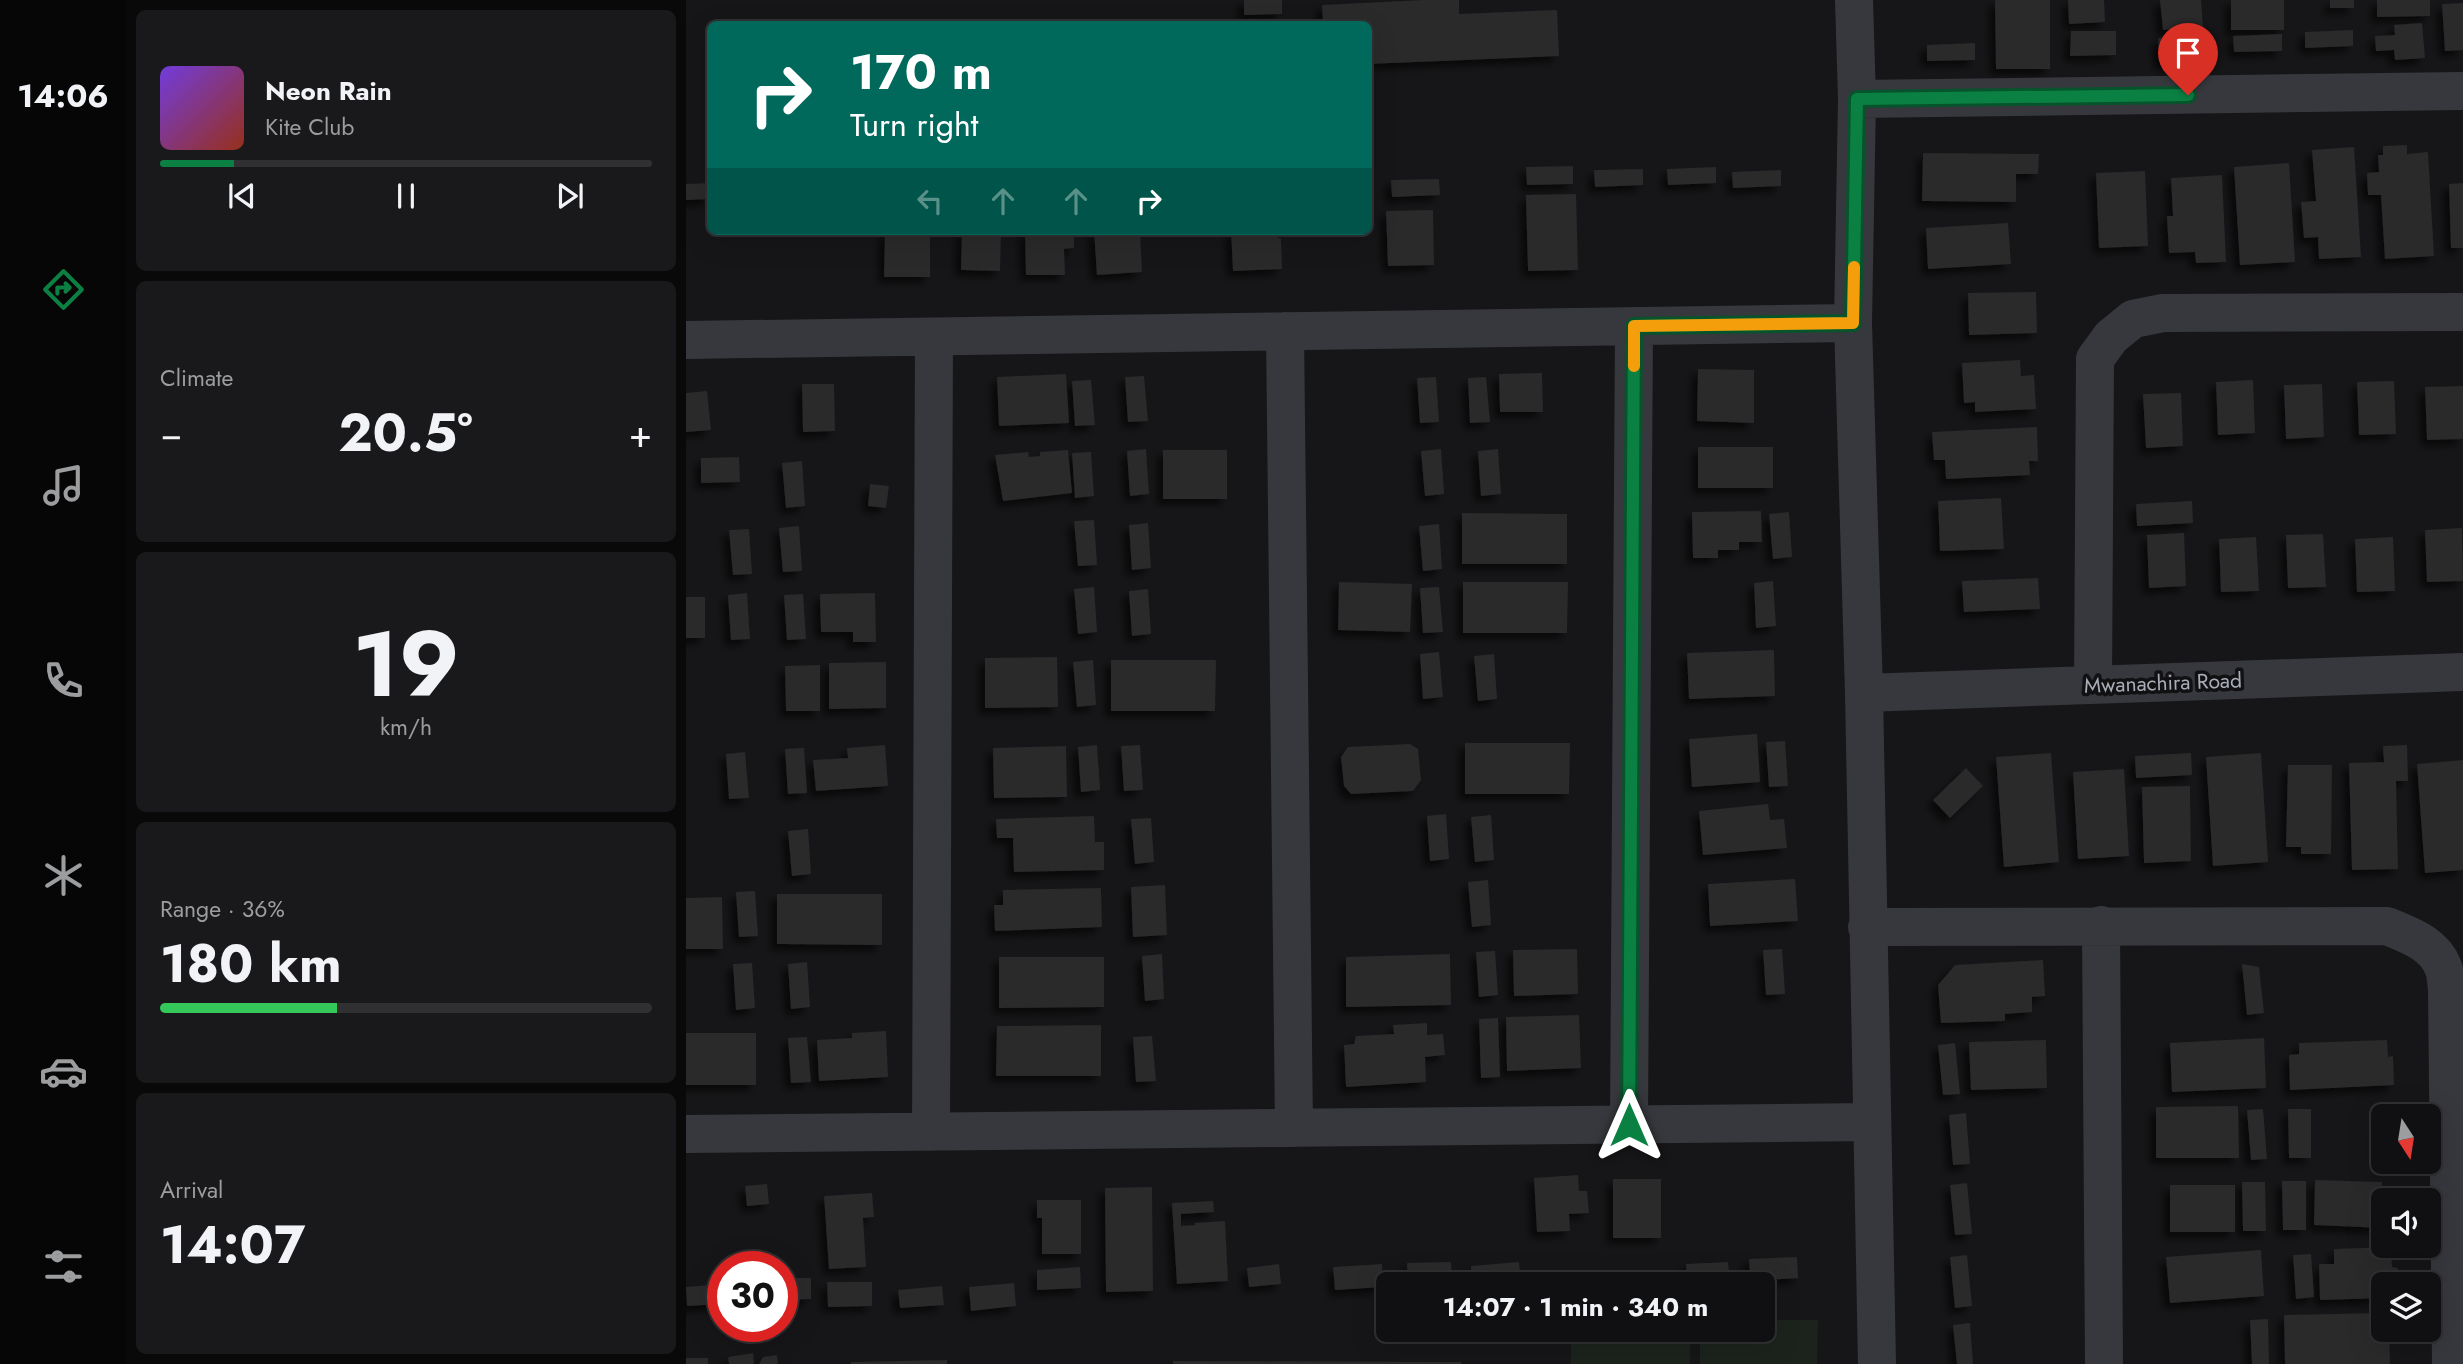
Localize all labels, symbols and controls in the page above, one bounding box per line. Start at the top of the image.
pin [2158,23,2218,95]
icon: arrive [2169,34,2207,72]
text: 170 m [850,37,992,107]
icon: right [735,49,826,140]
text: Neon Rain [265,72,392,110]
text: 14:06 [17,73,109,119]
text: Turn right [850,102,979,148]
text: Kite Club [265,110,354,144]
icon: previous [223,177,261,215]
icon: pause [387,177,425,215]
icon: next [551,177,589,215]
icon: left [911,182,949,220]
icon: ahead [984,182,1022,220]
icon: ahead [1057,182,1095,220]
icon: right [1130,182,1168,220]
icon: directions [39,265,88,314]
text: Climate [160,361,233,395]
text: 20.5° [338,395,473,471]
text: − [160,406,182,461]
text: + [629,406,652,461]
icon: music [39,461,88,510]
text: 19 [352,599,460,730]
icon: phone [39,656,88,705]
street label: Mwanachira Road [2084,665,2242,701]
text: km/h [380,710,432,744]
icon: climate [39,851,88,900]
text: Range · 36% [160,892,285,926]
text: 180 km [160,926,342,1002]
icon: car [39,1047,88,1096]
position arrow [1592,1088,1666,1162]
north arrow [2371,1104,2441,1174]
map controls [2371,1104,2441,1342]
text: Arrival [160,1173,223,1207]
button: sound [2371,1188,2441,1258]
text: 14:07 [160,1207,305,1283]
icon: filters [39,1242,88,1291]
speed limit sign: 30 [707,1251,798,1342]
button: layers [2371,1272,2441,1342]
text: 14:07 · 1 min · 340 m [1443,1288,1708,1326]

